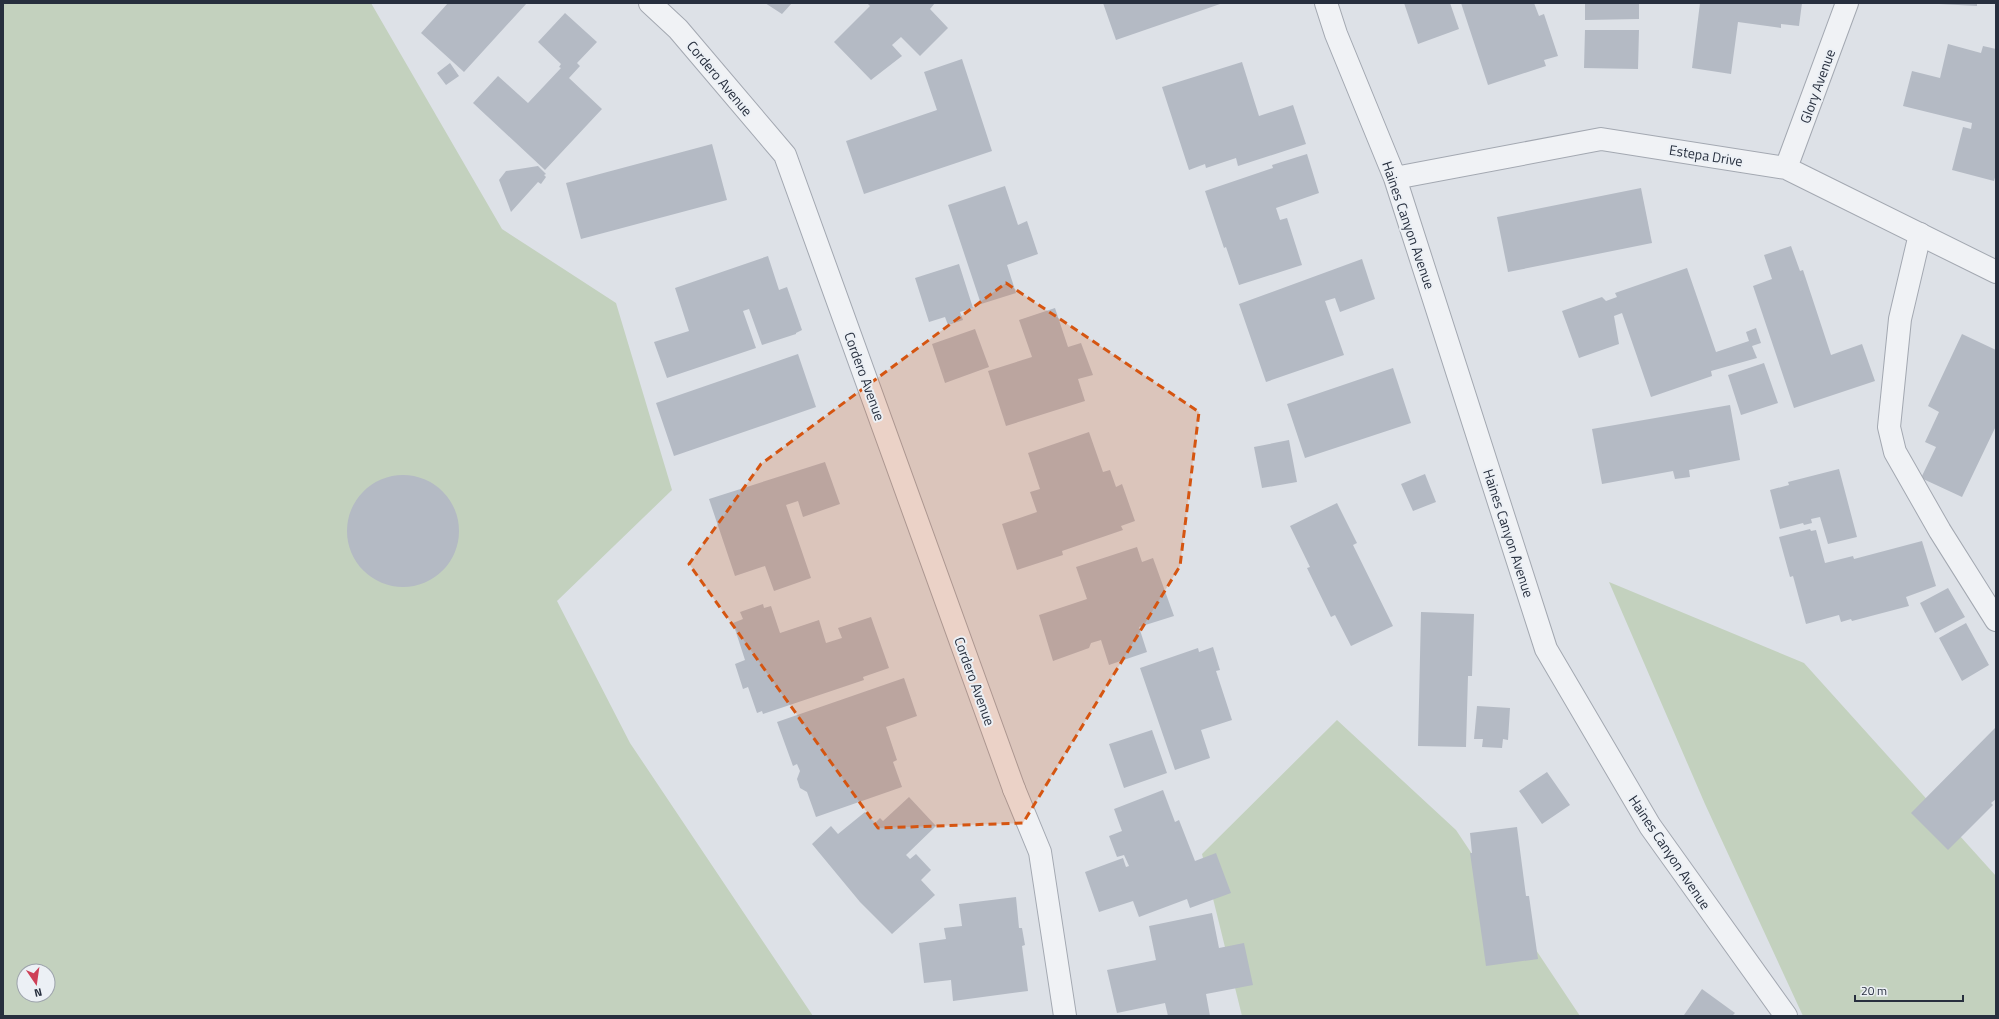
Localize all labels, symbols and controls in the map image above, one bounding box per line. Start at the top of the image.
street label: Cordero Avenue [682,36,758,120]
street label: Glory Avenue [1794,46,1840,126]
street label: Estepa Drive [1668,139,1744,171]
street label: Haines Canyon Avenue [1377,158,1441,292]
street label: Cordero Avenue [839,329,891,423]
street label: Haines Canyon Avenue [1478,466,1540,600]
street label: Cordero Avenue [949,634,1001,728]
street label: Haines Canyon Avenue [1624,790,1716,914]
north arrow [16,963,56,1003]
scale bar [1855,977,1963,1003]
text: 20 m [1861,981,1887,1000]
text: N [33,984,44,1001]

